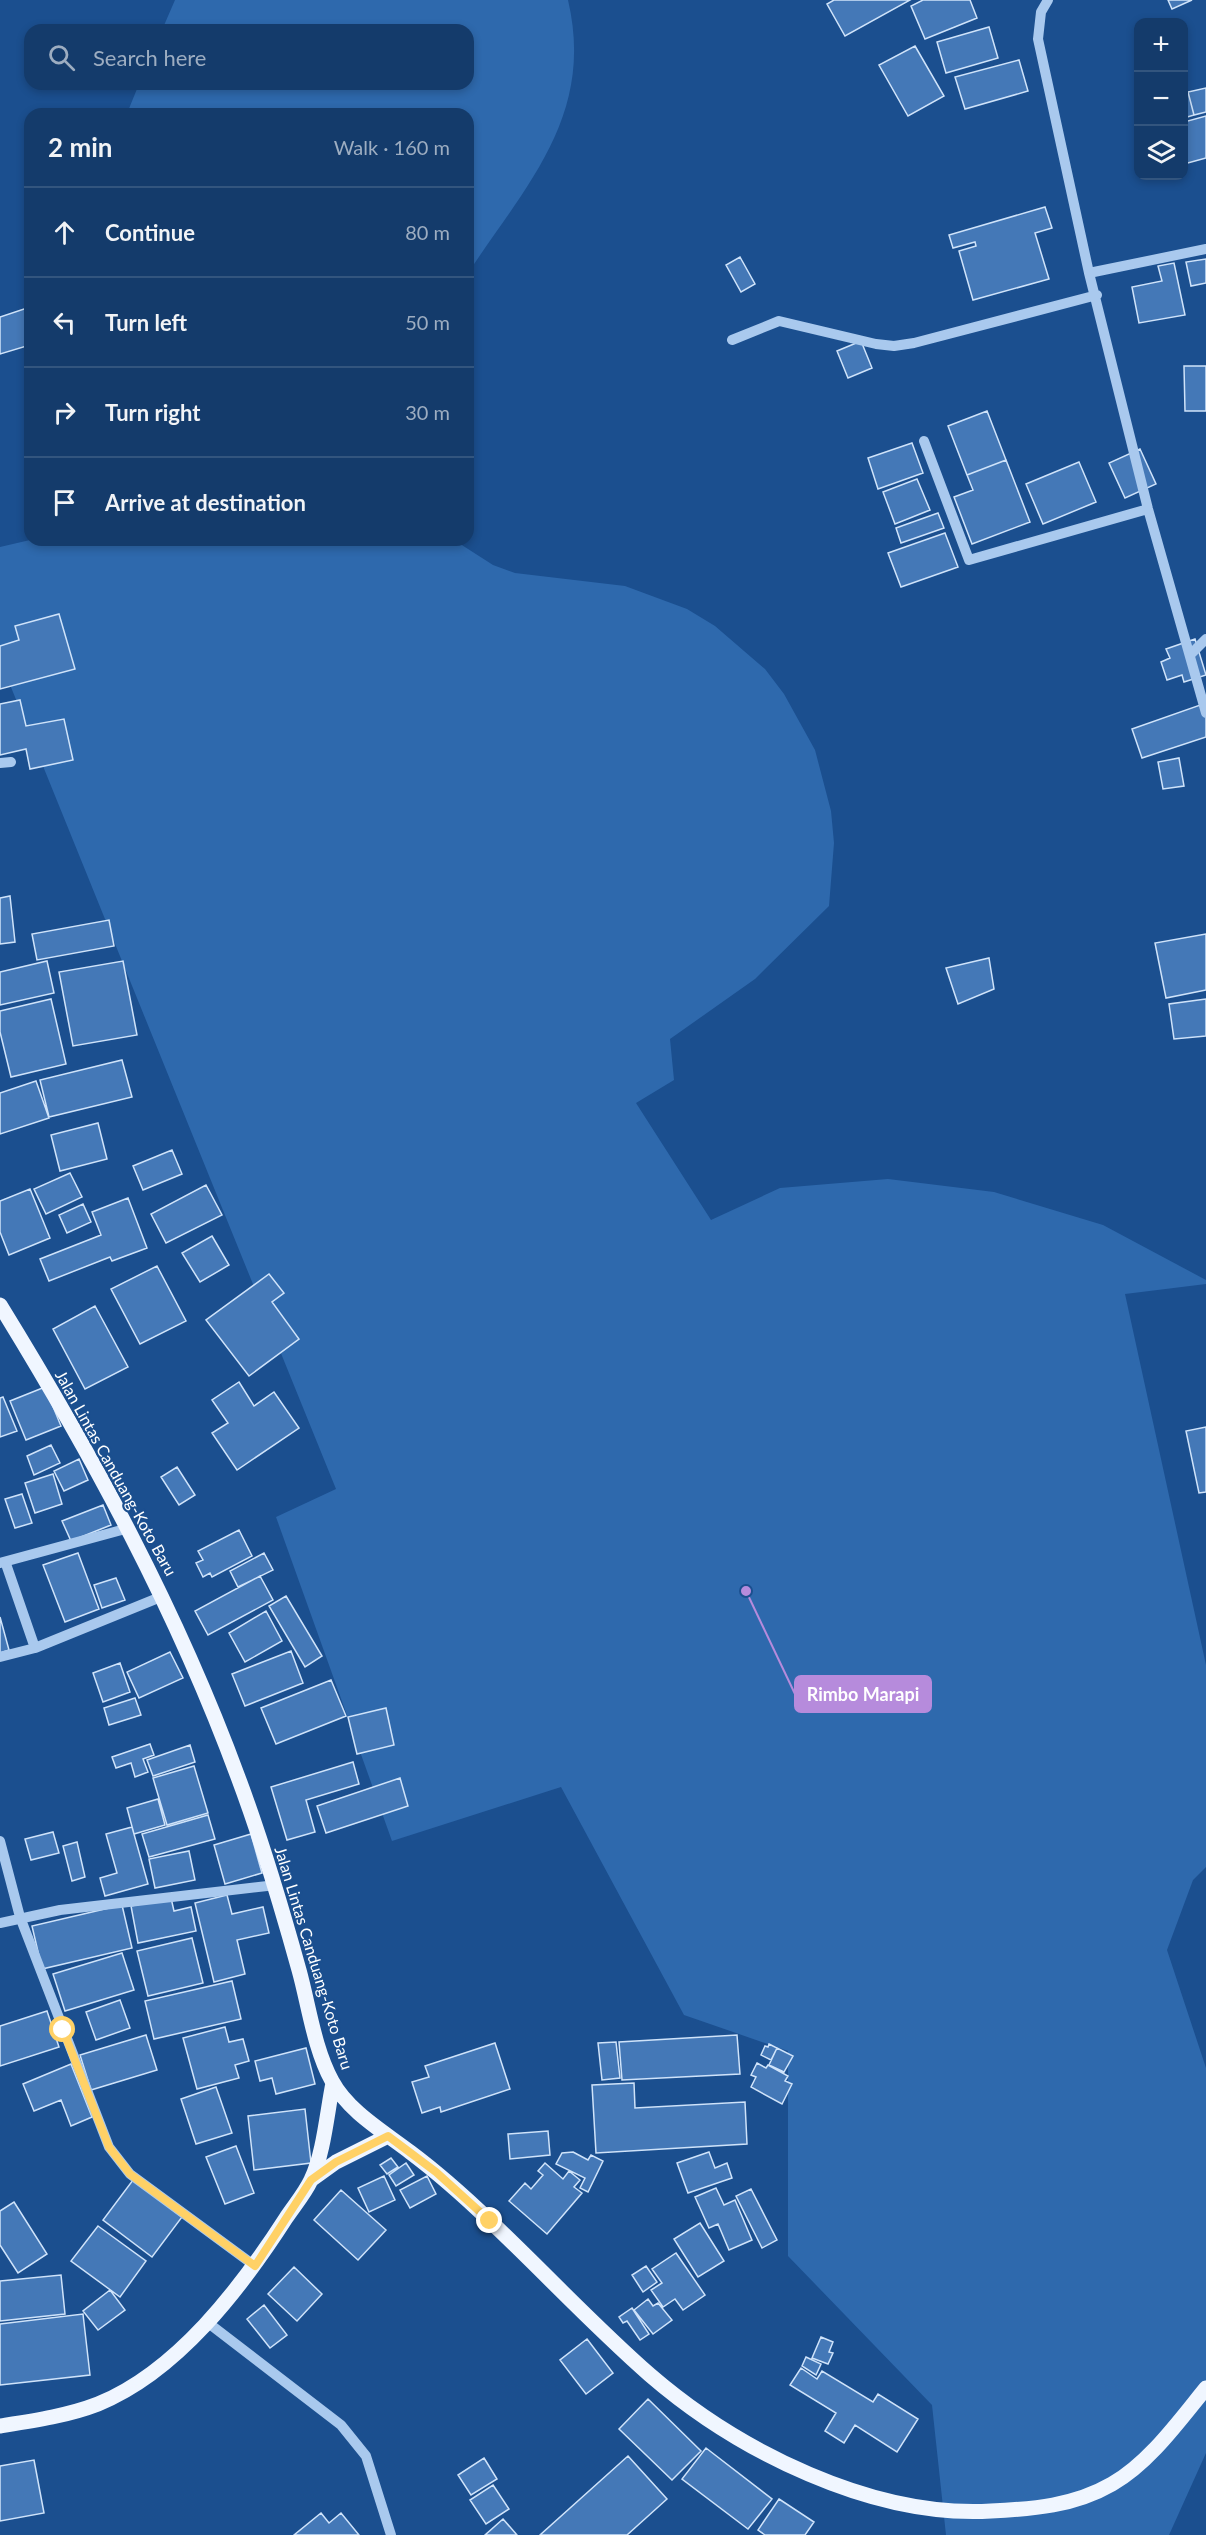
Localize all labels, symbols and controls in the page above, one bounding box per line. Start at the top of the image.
map controls [1134,18,1188,180]
button: + [1134,18,1188,72]
search box [24,24,474,90]
icon: search [45,41,78,74]
text: Search here [93,44,206,71]
button: − [1134,72,1188,126]
button: layers [1134,126,1188,180]
text: 2 min [48,131,112,163]
text: Walk · 160 m [334,135,450,159]
icon: ahead [48,216,81,249]
text: Continue [105,219,195,246]
text: 80 m [405,220,450,244]
icon: left [48,306,81,339]
text: Turn left [105,309,187,336]
text: 50 m [405,310,450,334]
icon: right [48,396,81,429]
text: Turn right [105,399,200,426]
text: 30 m [405,400,450,424]
icon: arrive [48,486,81,519]
text: Arrive at destination [105,489,306,516]
street label: Jalan Lintas Canduang-Koto Baru [52,1367,181,1579]
callout: Rimbo Marapi [795,1676,931,1712]
text: Rimbo Marapi [807,1683,919,1705]
street label: Jalan Lintas Canduang-Koto Baru [271,1844,357,2072]
route start [49,2016,75,2042]
route end [476,2207,502,2233]

